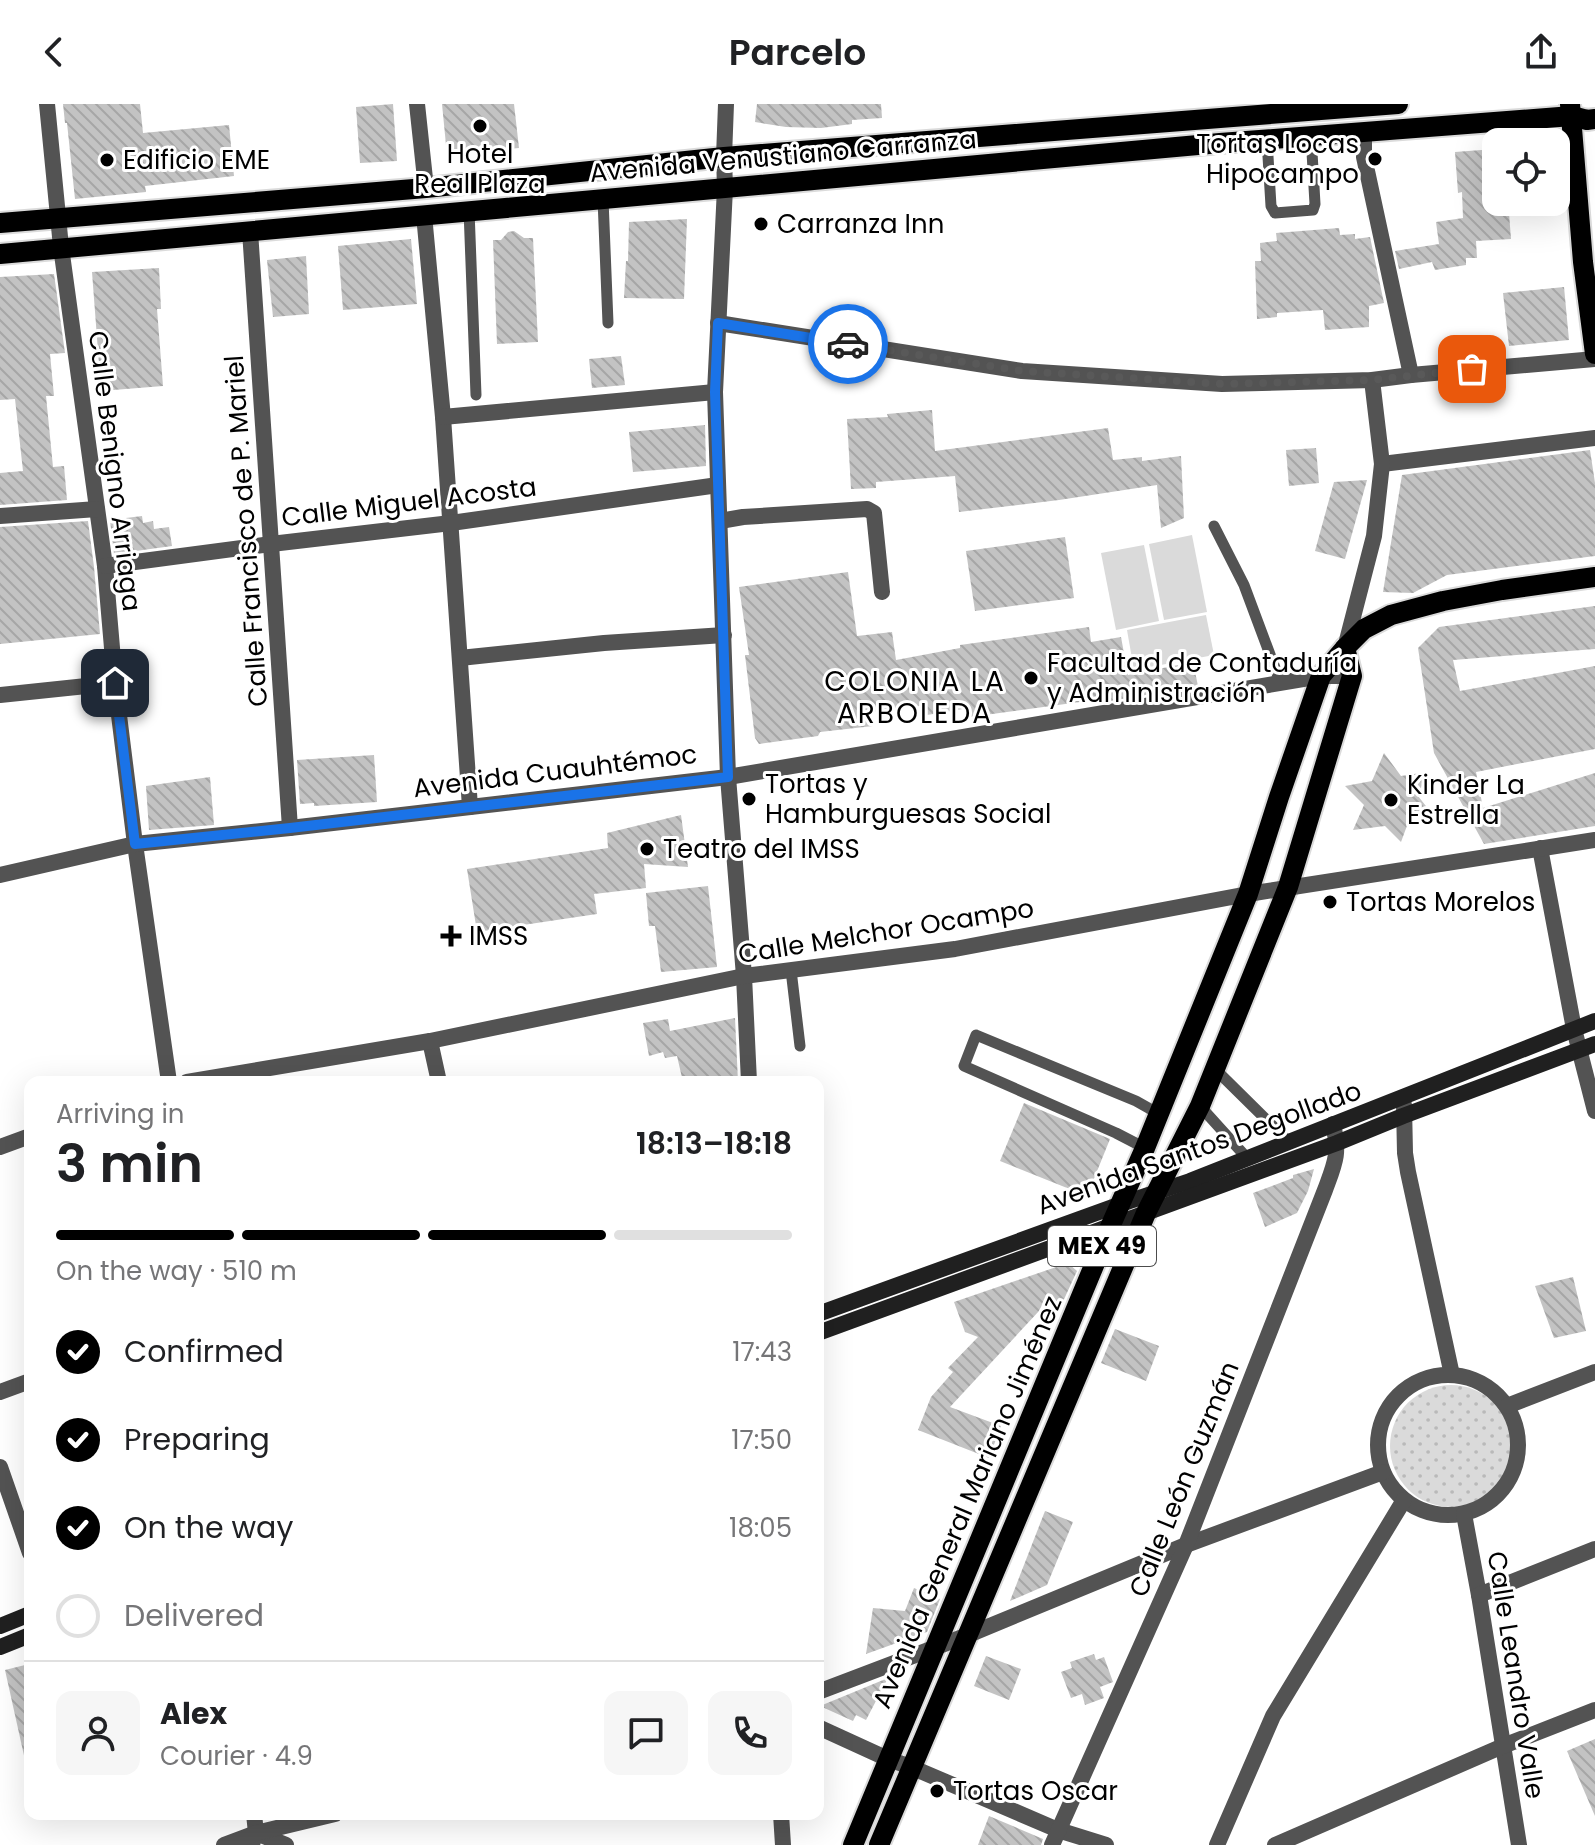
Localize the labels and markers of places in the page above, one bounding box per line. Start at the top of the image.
marker: Hotel Real Plaza [471,117,489,135]
place label: Tortas Locas Hipocampo [1196,126,1359,192]
place label: Hotel Real Plaza [414,136,546,202]
place label: Edificio EME [123,142,270,178]
marker: Tortas Locas Hipocampo [1366,150,1384,168]
marker: Edificio EME [98,151,116,169]
place label: Carranza Inn [777,206,944,242]
marker: Carranza Inn [752,215,770,233]
pin [1438,335,1506,403]
place label: Facultad de Contaduría y Administración [1047,645,1357,711]
pin [81,649,149,717]
marker: Facultad de Contaduría y Administración [1022,669,1040,687]
place label: Tortas y Hamburguesas Social [765,766,1051,832]
place label: Kinder La Estrella [1407,767,1525,833]
marker: Tortas y Hamburguesas Social [740,790,758,808]
marker: Kinder La Estrella [1382,791,1400,809]
place label: Teatro del IMSS [663,831,860,867]
marker: Teatro del IMSS [638,840,656,858]
place label: Tortas Morelos [1346,884,1535,920]
marker: Tortas Morelos [1321,893,1339,911]
place label: IMSS [469,918,528,954]
marker: IMSS [440,925,462,947]
place label: Tortas Oscar [953,1773,1118,1809]
marker: Tortas Oscar [928,1782,946,1800]

